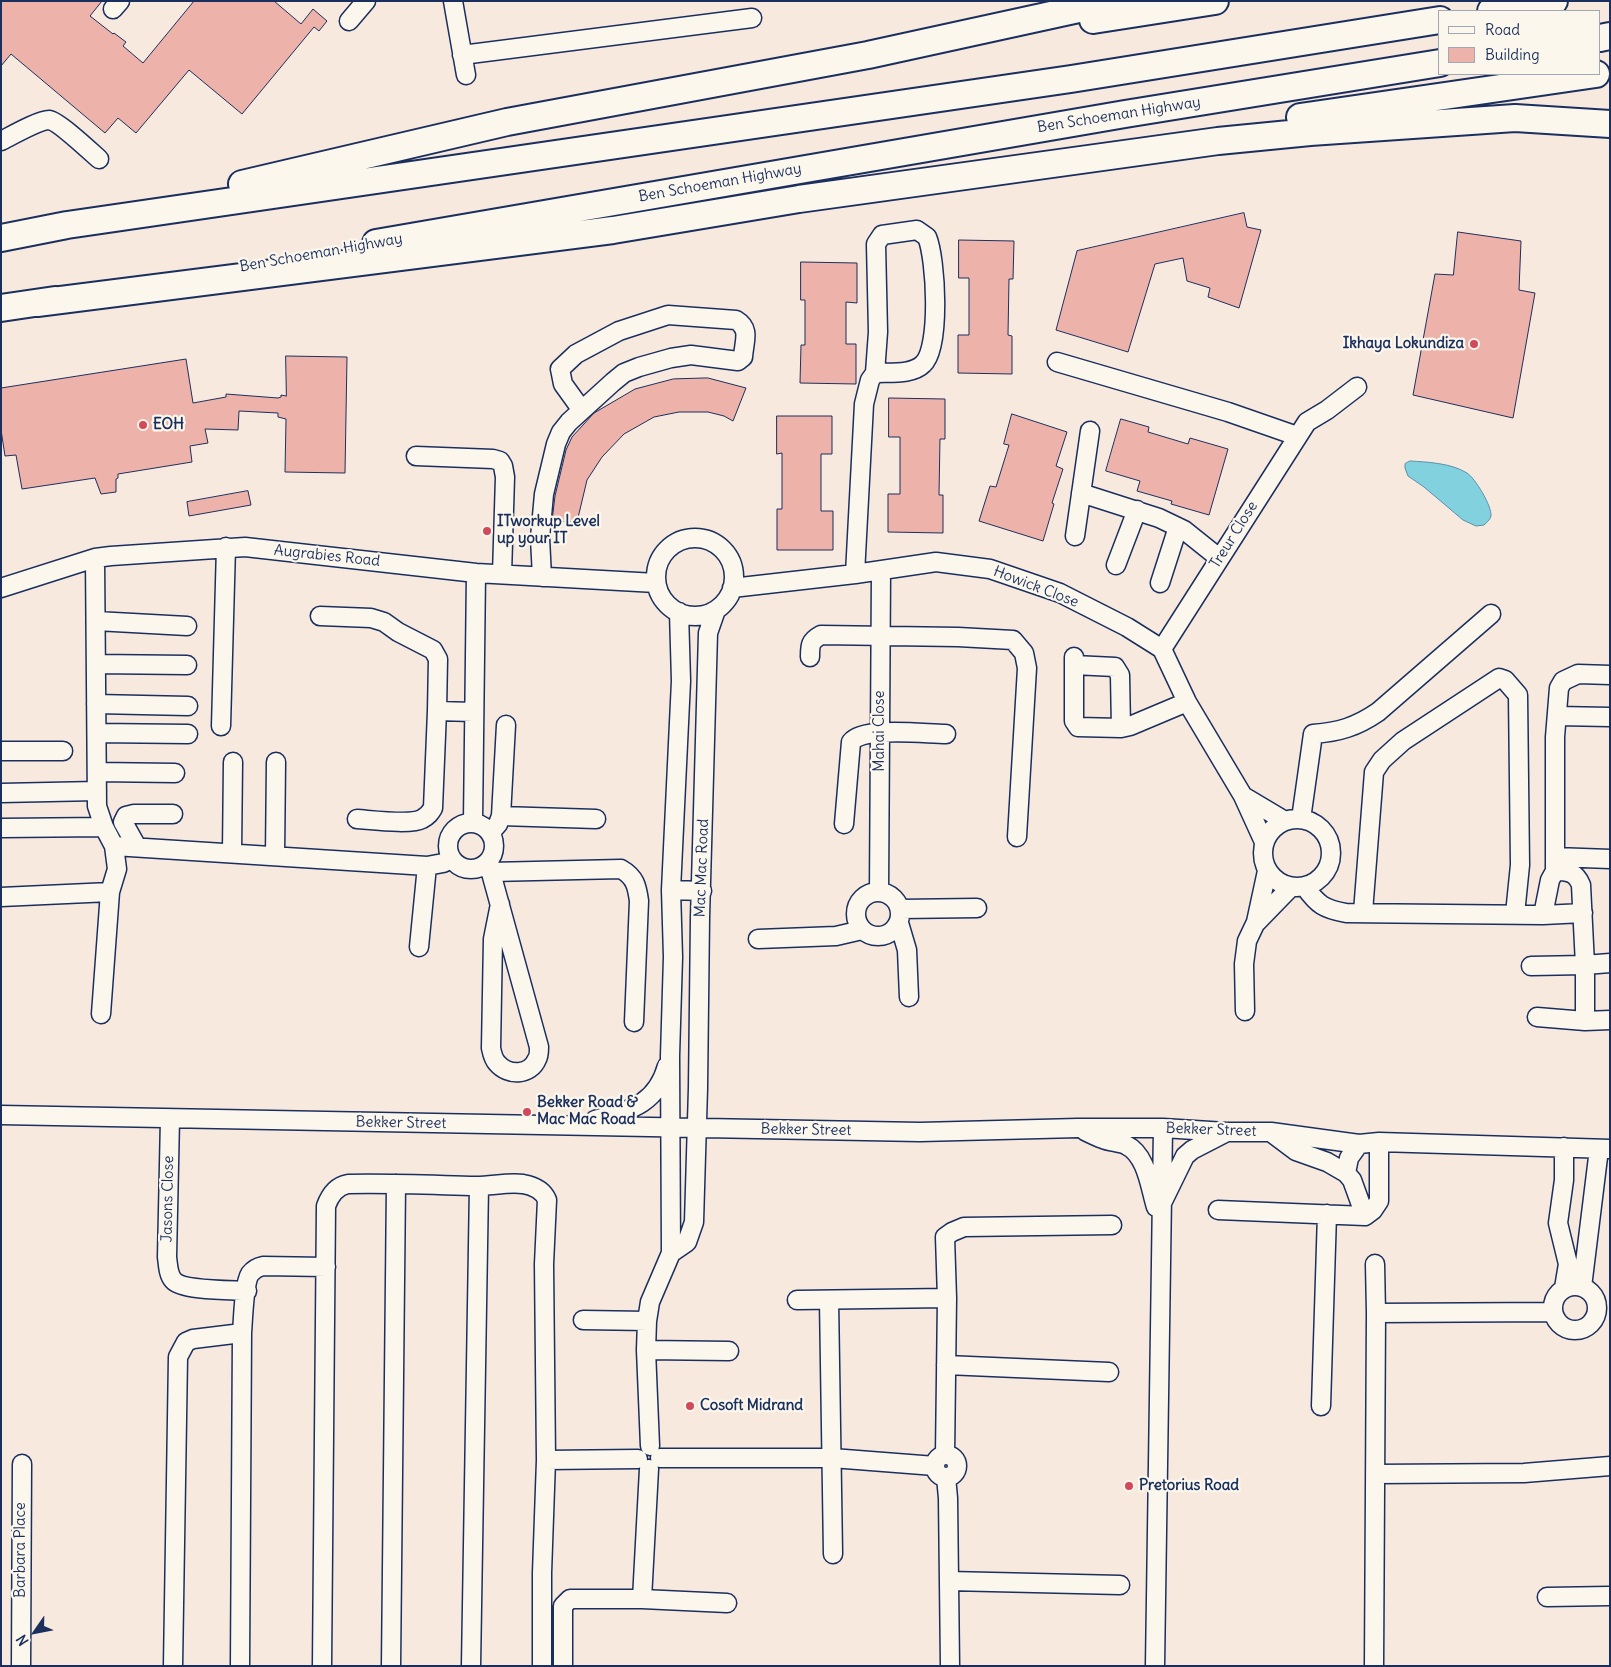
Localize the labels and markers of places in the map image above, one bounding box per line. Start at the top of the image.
place label: Ikhaya Lokundiza [1343,335,1464,353]
marker: Ikhaya Lokundiza [1468,338,1480,350]
place label: EOH [153,416,184,434]
marker: EOH [137,419,149,431]
place label: ITworkup Level up your IT [497,513,600,548]
marker: ITworkup Level up your IT [481,525,493,537]
place label: Bekker Road & Mac Mac Road [537,1094,638,1129]
marker: Bekker Road & Mac Mac Road [521,1106,533,1118]
place label: Cosoft Midrand [700,1397,803,1415]
marker: Cosoft Midrand [684,1400,696,1412]
place label: Pretorius Road [1139,1477,1239,1495]
marker: Pretorius Road [1123,1480,1135,1492]

